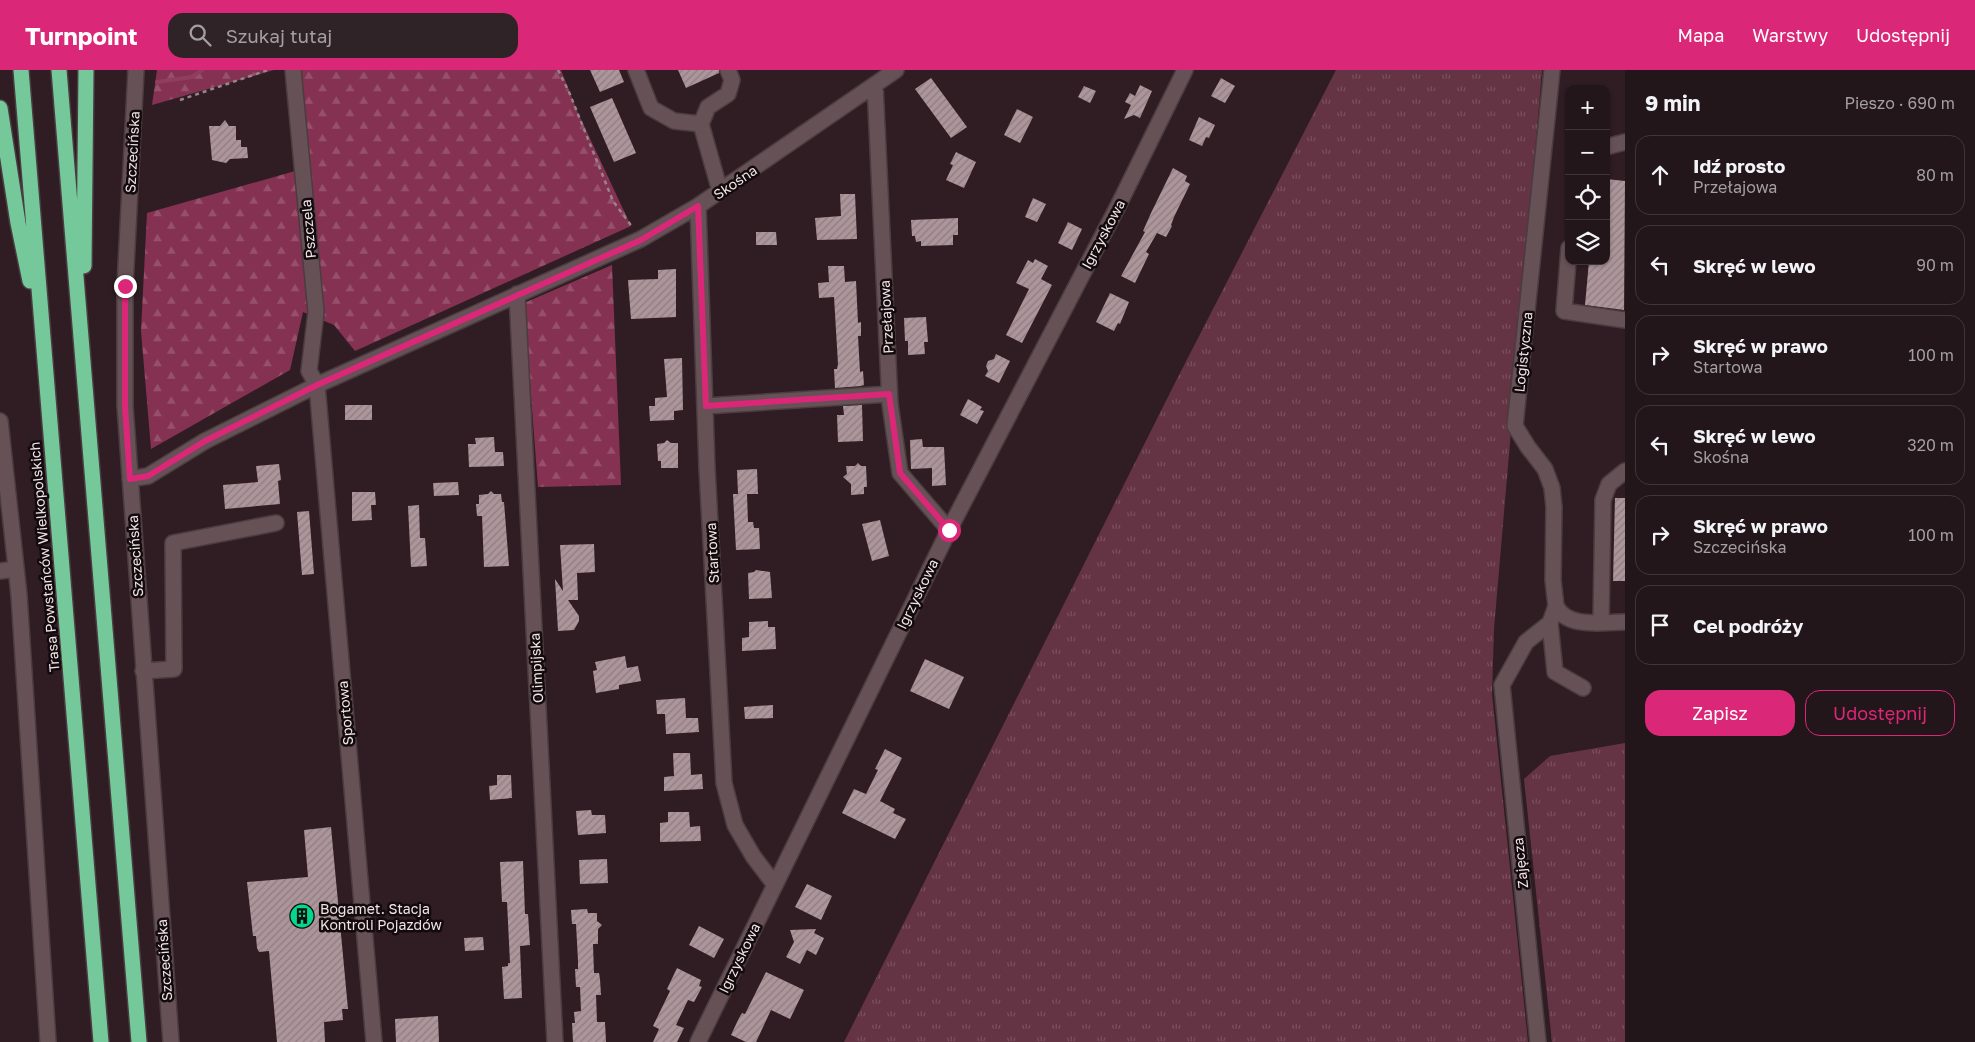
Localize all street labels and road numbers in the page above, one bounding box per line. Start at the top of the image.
street label: Szczecińska [121,111,143,193]
street label: Skośna [710,161,760,203]
street label: Igrzyskowa [1078,196,1128,272]
street label: Pszczela [297,199,319,259]
street label: Przełajowa [876,280,896,354]
street label: Logistyczna [1510,311,1536,393]
street label: Trasa Powstańców Wielkopolskich [25,441,63,673]
street label: Szczecińska [124,515,146,597]
street label: Startowa [702,522,722,584]
street label: Igrzyskowa [893,556,941,632]
street label: Olimpijska [526,633,546,703]
street label: Sportowa [334,680,356,746]
street label: Zajęcza [1509,837,1531,889]
street label: Szczecińska [153,919,175,1001]
street label: Igrzyskowa [715,920,763,996]

